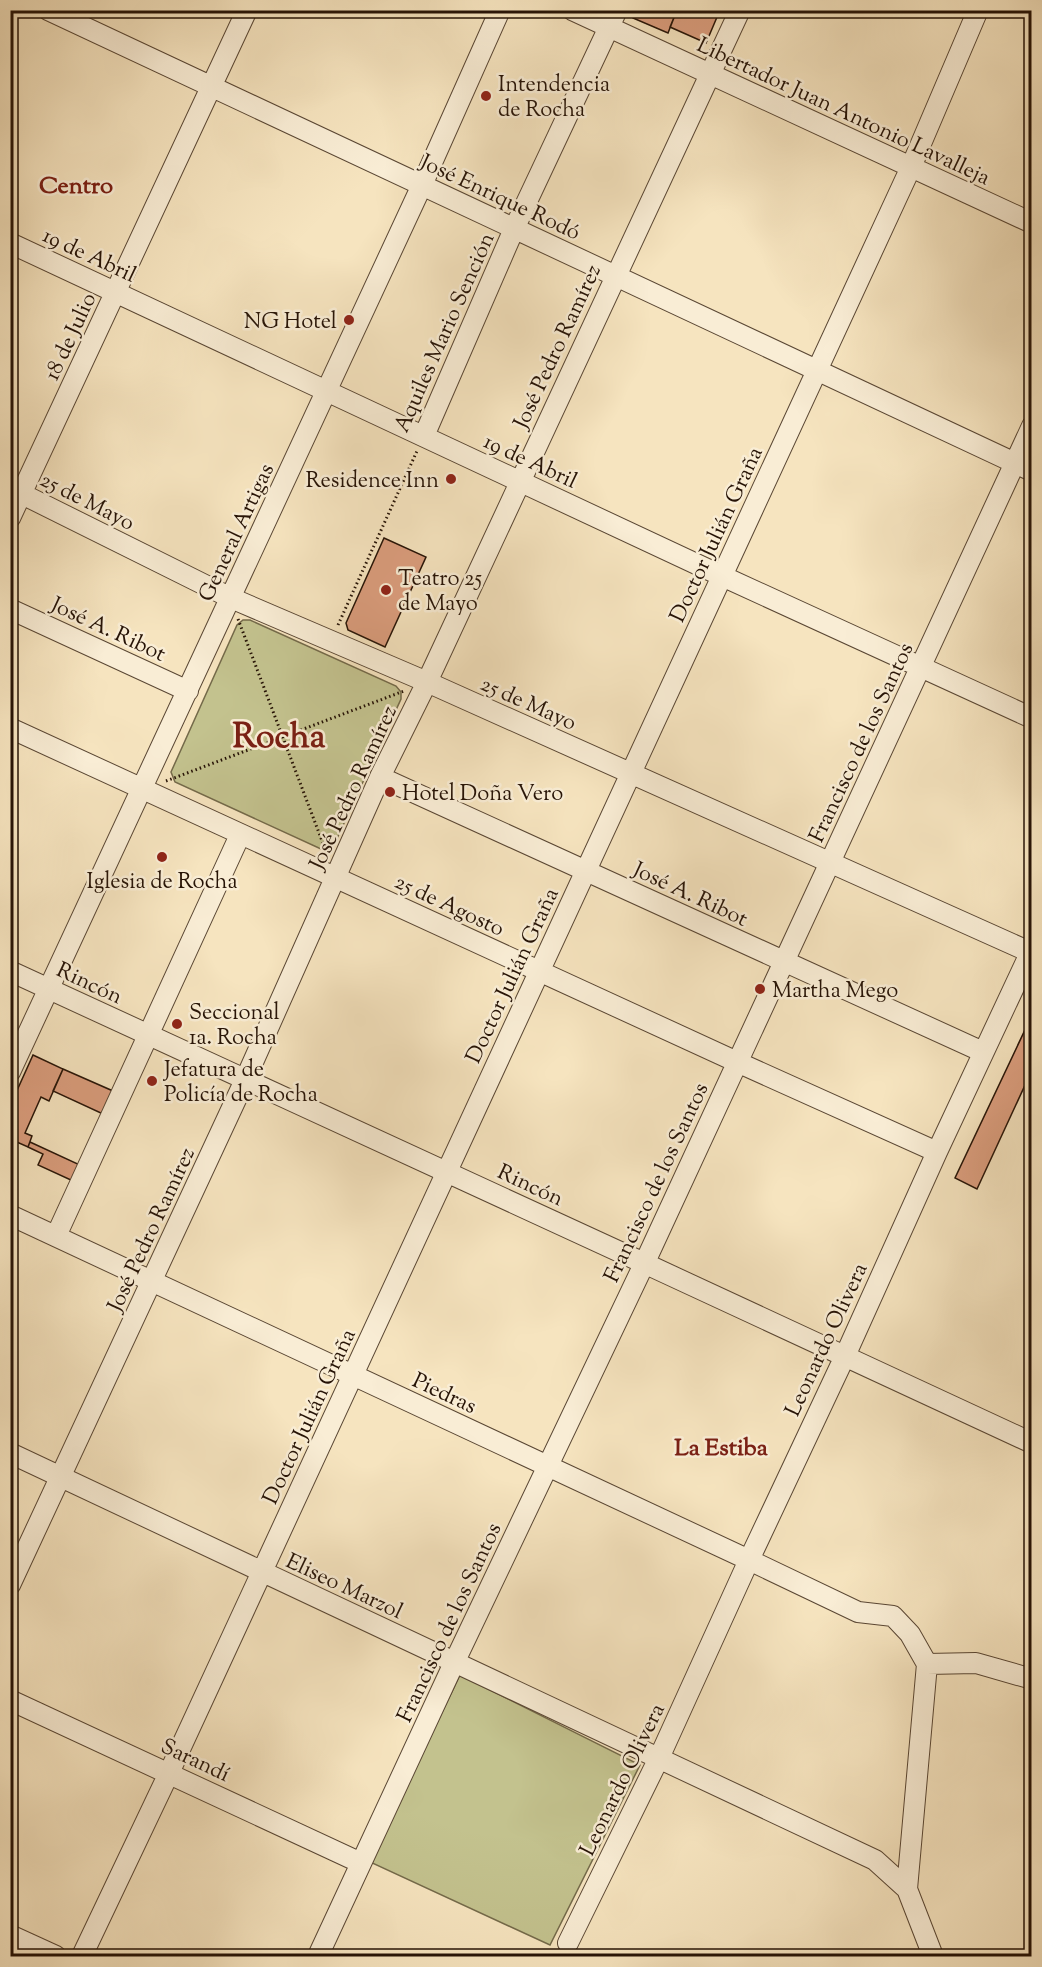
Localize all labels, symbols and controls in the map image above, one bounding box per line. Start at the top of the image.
street label: Libertador Juan Antonio Lavalleja [691,30,995,195]
place label: Intendencia de Rocha [498,70,610,127]
marker: Intendencia de Rocha [479,89,493,103]
street label: José Enrique Rodó [413,147,585,250]
district label: Centro [39,170,113,204]
street label: 19 de Abril [37,221,141,292]
street label: Aquiles Mario Sención [387,228,504,438]
street label: José Pedro Ramírez [506,260,611,436]
street label: 18 de Julio [37,288,106,386]
place label: NG Hotel [244,307,337,339]
marker: NG Hotel [342,313,356,327]
street label: 19 de Abril [478,427,582,498]
street label: Doctor Julián Graña [663,442,772,628]
street label: General Artigas [192,459,284,608]
street label: 25 de Mayo [34,465,139,540]
place label: Residence Inn [305,466,439,498]
marker: Residence Inn [444,472,458,486]
place label: Teatro 25 de Mayo [398,564,482,621]
marker: Teatro 25 de Mayo [379,583,393,597]
street label: José A. Ribot [44,590,171,671]
street label: Francisco de los Santos [802,638,923,848]
street label: 25 de Mayo [475,669,581,740]
street label: José Pedro Ramírez [302,701,407,877]
district label: Rocha [233,714,326,763]
place label: Hotel Doña Vero [402,779,563,811]
marker: Hotel Doña Vero [383,785,397,799]
marker: Iglesia de Rocha [155,850,169,864]
street label: José A. Ribot [626,855,753,936]
place label: Iglesia de Rocha [86,867,238,899]
street label: 25 de Agosto [389,867,509,946]
street label: Doctor Julián Graña [459,883,568,1069]
street label: Rincón [50,955,127,1014]
place label: Martha Mego [772,976,898,1008]
marker: Martha Mego [753,982,767,996]
place label: Seccional 1a. Rocha [189,998,280,1055]
marker: Seccional 1a. Rocha [170,1017,184,1031]
place label: Jefatura de Policía de Rocha [163,1055,318,1112]
marker: Jefatura de Policía de Rocha [145,1074,159,1088]
street label: Francisco de los Santos [597,1078,718,1288]
street label: José Pedro Ramírez [100,1143,205,1319]
street label: Rincón [491,1157,568,1216]
street label: Leonardo Olivera [778,1258,877,1422]
street label: Doctor Julián Graña [256,1324,365,1510]
street label: Piedras [406,1366,481,1424]
district label: La Estiba [674,1432,769,1466]
street label: Francisco de los Santos [390,1518,511,1728]
street label: Eliseo Marzol [280,1547,408,1629]
street label: Leonardo Olivera [573,1699,674,1862]
street label: Sarandí [155,1732,234,1792]

